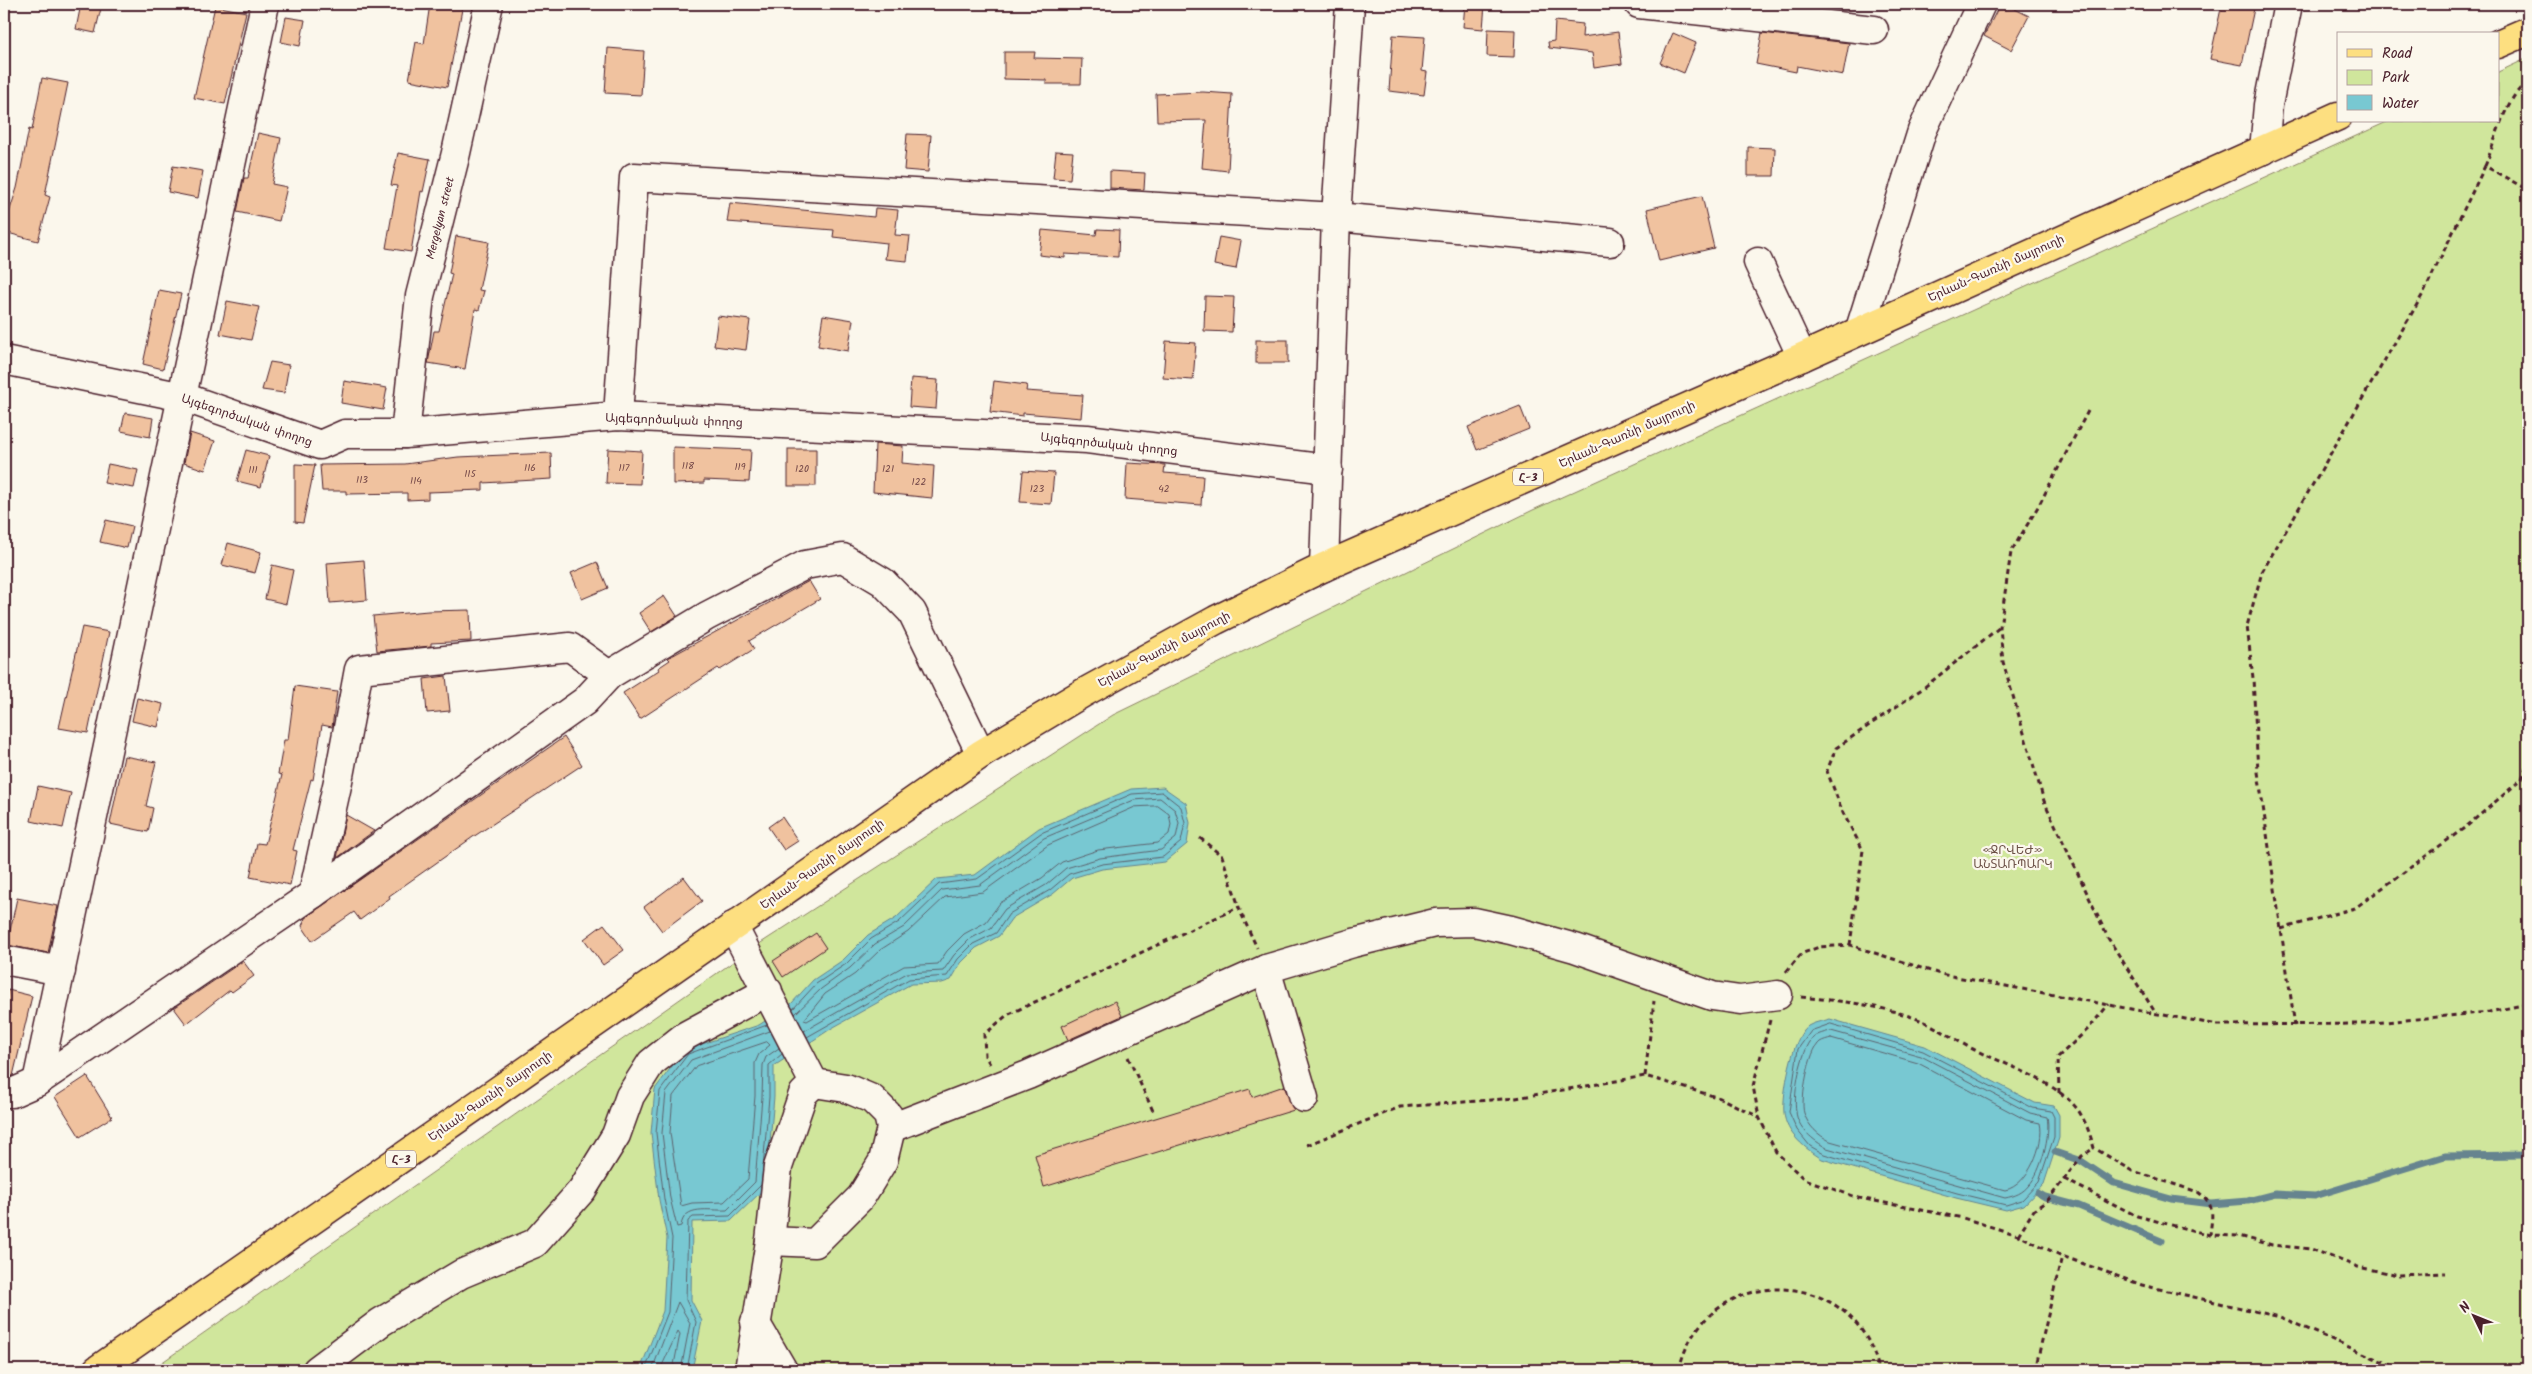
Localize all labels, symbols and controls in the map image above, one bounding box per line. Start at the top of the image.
legend [2337,32,2500,122]
text: Road [2382,42,2413,66]
text: Park [2382,66,2410,90]
text: Water [2382,92,2419,116]
street label: Mergelyan street [421,174,460,261]
street label: Երևան-Գառնի մայրուղի [1925,230,2068,307]
street label: Այգեգործական փողոց [179,389,315,452]
street label: Երևան-Գառնի մայրուղի [1556,396,1699,473]
street label: Այգեգործական փողոց [605,409,743,432]
street label: Այգեգործական փողոց [1039,428,1179,461]
house number: 118 [682,458,695,474]
house number: 119 [734,459,746,475]
house number: 116 [524,460,536,476]
house number: 117 [619,460,630,476]
house number: 120 [795,461,809,477]
house number: 121 [882,461,894,477]
house number: 111 [248,462,258,478]
house number: 115 [464,466,476,482]
road number: Հ-3 [1513,468,1543,486]
house number: 113 [356,472,368,488]
house number: 114 [410,473,422,489]
house number: 122 [912,474,927,490]
house number: 123 [1030,481,1045,497]
house number: 42 [1158,481,1170,497]
street label: Երևան-Գառնի մայրուղի [1095,606,1234,692]
street label: Երևան-Գառնի մայրուղի [756,814,888,915]
park label: «ՋՐՎԵԺ» ԱՆՏԱՌՊԱՐԿ [1973,841,2053,874]
street label: Երևան-Գառնի մայրուղի [424,1046,556,1147]
road number: Հ-3 [386,1150,416,1168]
north arrow [2450,1292,2500,1342]
text: N [2454,1297,2476,1319]

